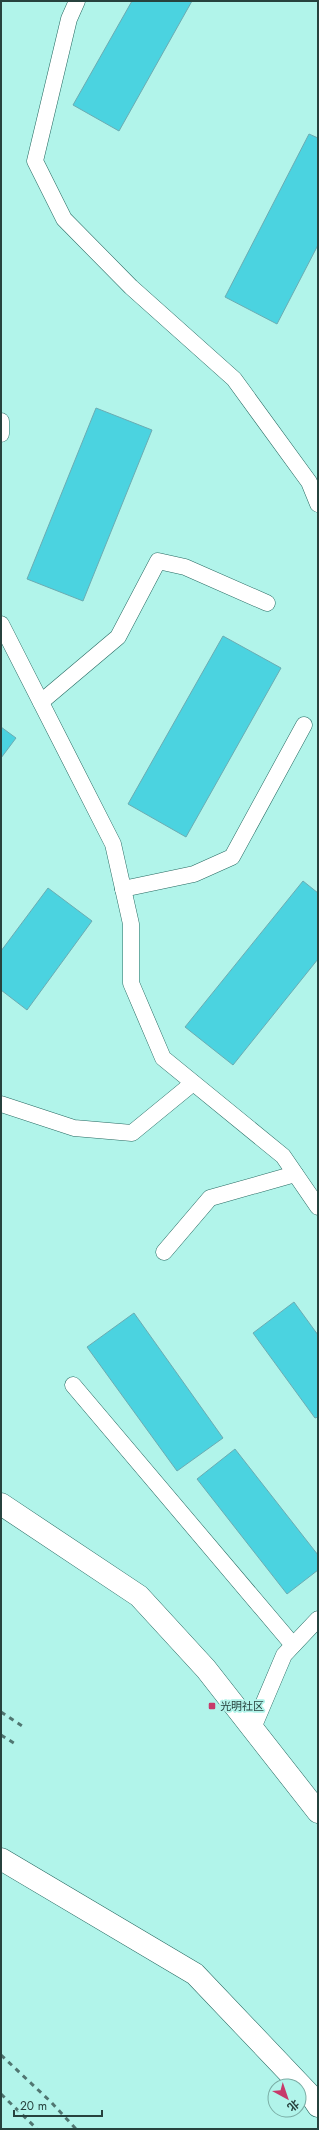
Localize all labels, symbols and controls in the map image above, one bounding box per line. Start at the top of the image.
place label: 光明社区 [220,1698,264,1714]
marker: 光明社区 [207,1701,217,1711]
north arrow [267,2078,307,2118]
scale bar [14,2092,102,2118]
text: 北 [284,2096,303,2115]
text: 20 m [20,2097,47,2115]

